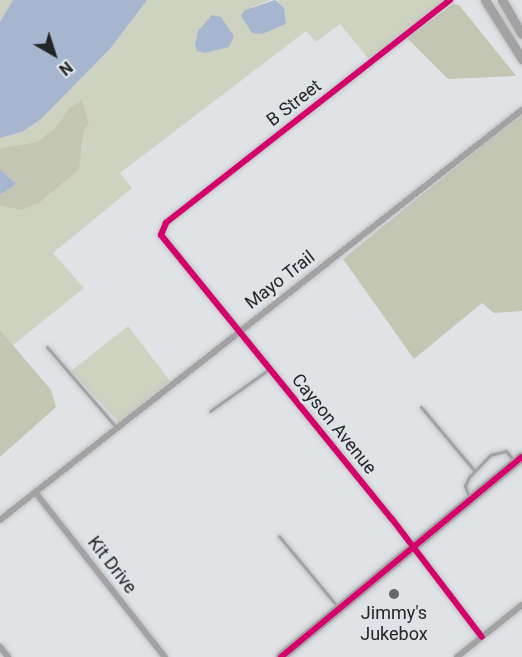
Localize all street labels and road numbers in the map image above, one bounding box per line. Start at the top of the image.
street label: B Street [262,75,326,131]
street label: Mayo Trail [241,246,319,314]
street label: Cayson Avenue [287,370,381,478]
street label: Kit Drive [83,532,141,598]

